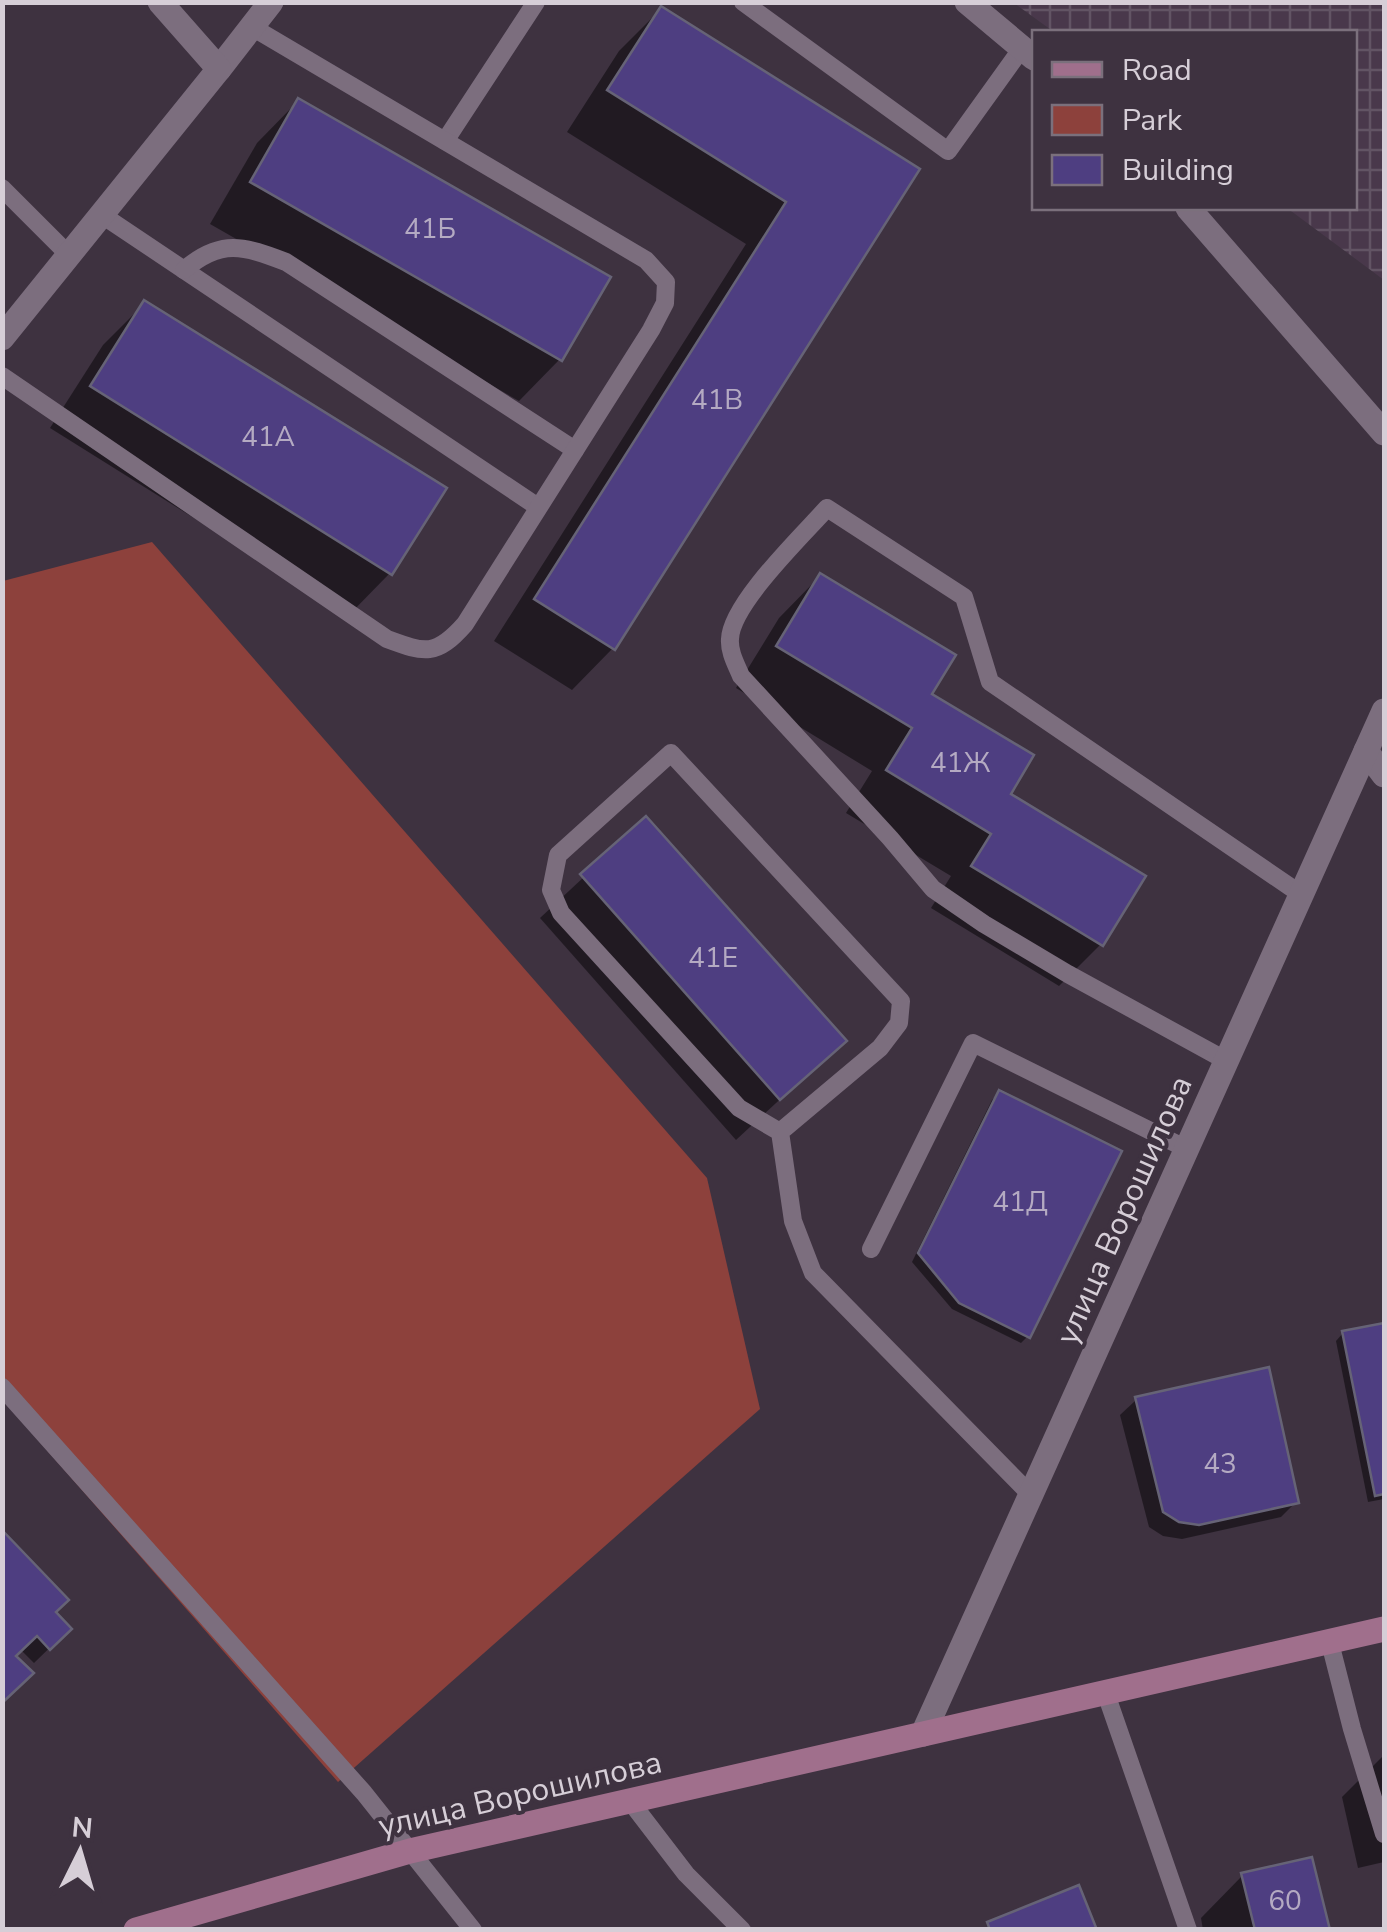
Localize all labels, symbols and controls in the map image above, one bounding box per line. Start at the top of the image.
legend [1032,30,1357,210]
text: Road [1122,50,1192,91]
text: Park [1122,100,1183,141]
text: Building [1122,150,1234,191]
house number: 41Б [404,210,456,248]
house number: 41В [691,381,743,419]
house number: 41А [241,418,295,456]
house number: 41Ж [930,744,990,782]
house number: 41Е [688,939,738,977]
street label: улица Ворошилова [1045,1069,1203,1351]
house number: 41Д [992,1183,1048,1221]
house number: 43 [1203,1445,1237,1483]
street label: улица Ворошилова [374,1740,666,1848]
north arrow [30,1802,130,1902]
text: N [70,1808,94,1848]
house number: 60 [1268,1882,1302,1920]

